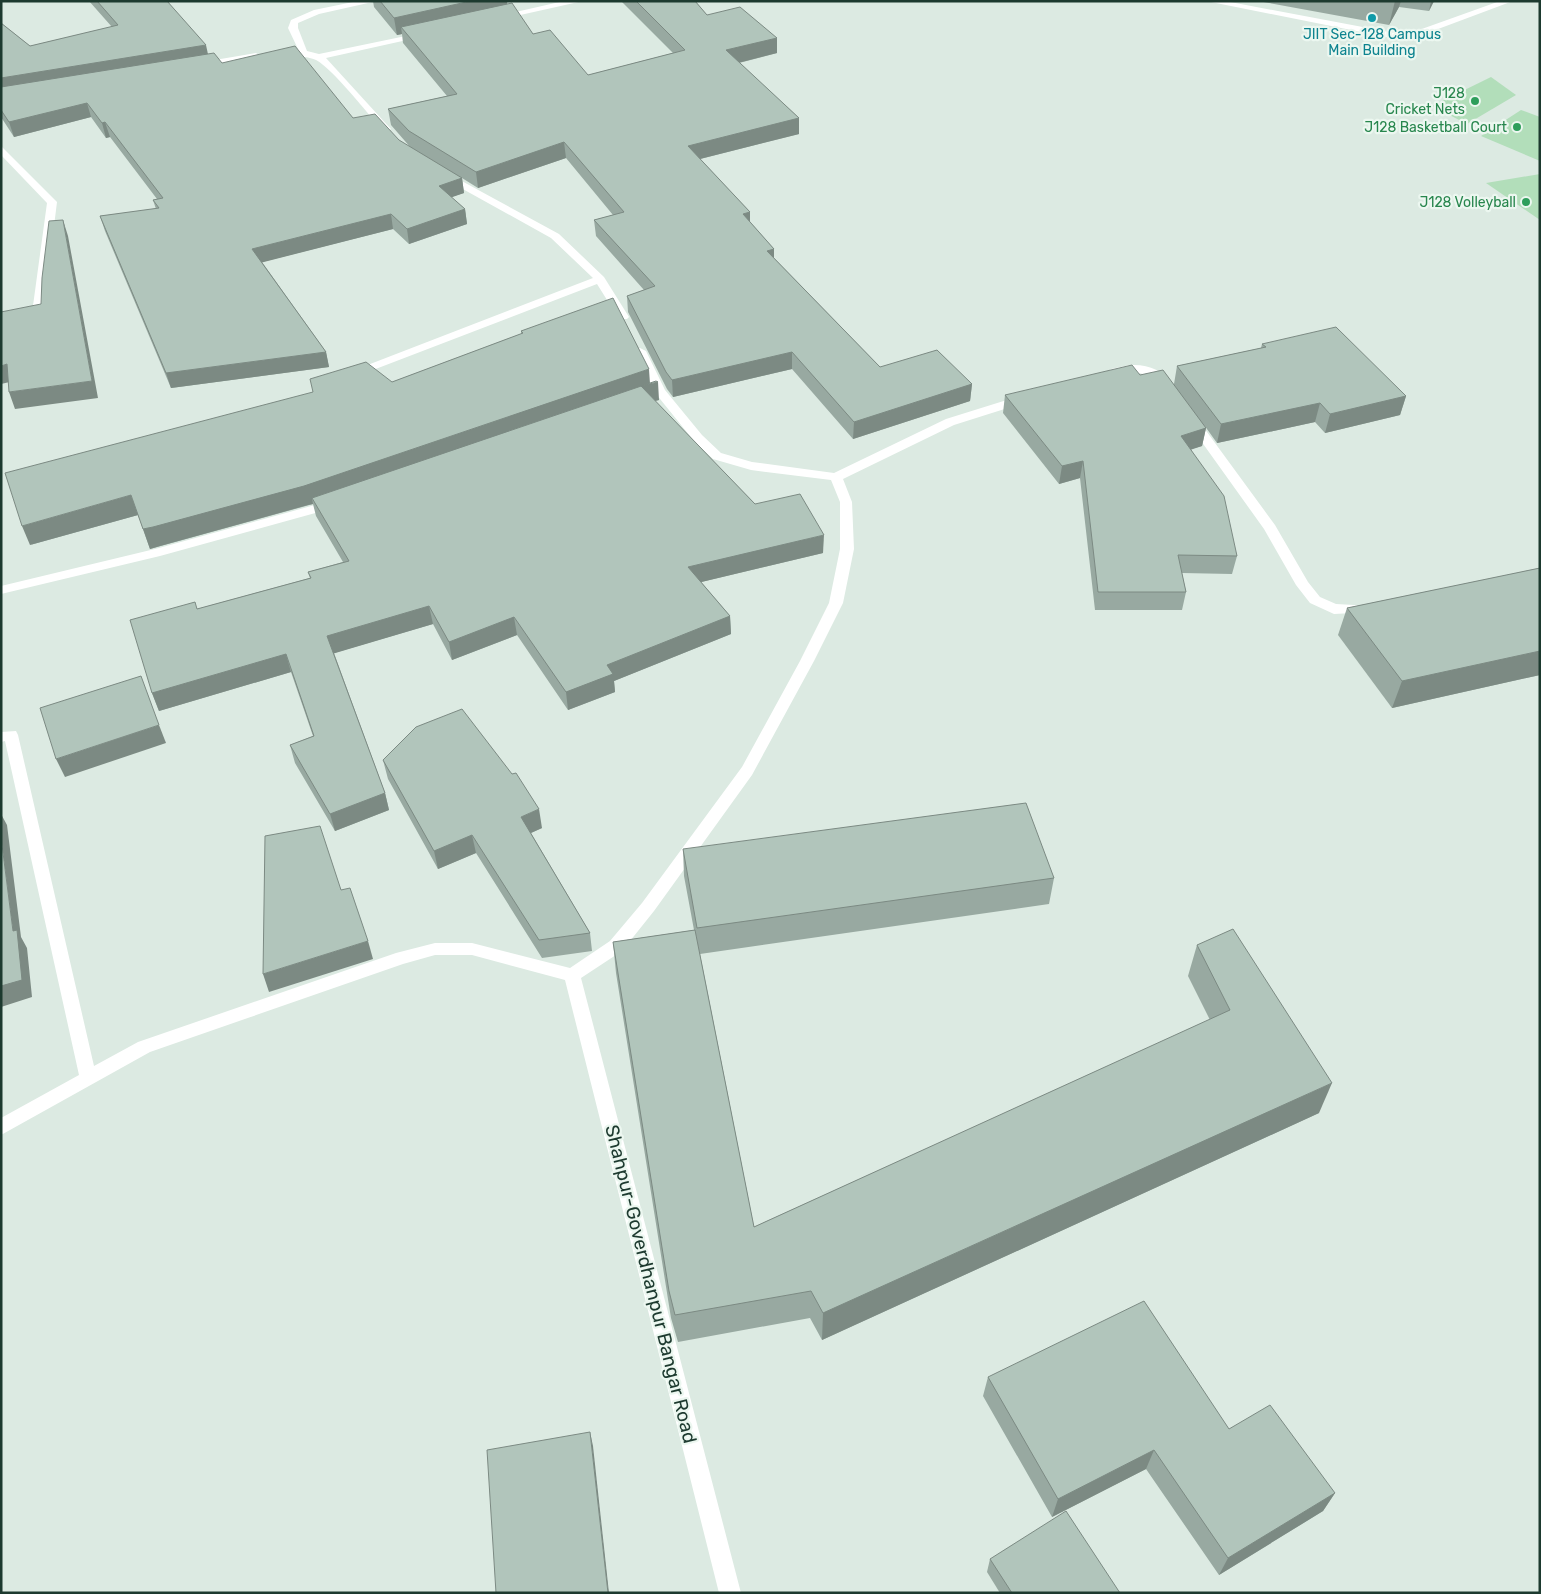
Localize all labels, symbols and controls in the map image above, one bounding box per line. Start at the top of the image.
marker: JIIT Sec-128 Campus Main Building [1366,12,1378,24]
place label: JIIT Sec-128 Campus Main Building [1303,26,1441,59]
place label: J128 Cricket Nets [1386,85,1465,118]
marker: J128 Cricket Nets [1469,95,1481,107]
place label: J128 Basketball Court [1364,119,1508,136]
marker: J128 Basketball Court [1511,121,1523,133]
place label: J128 Volleyball [1420,194,1516,211]
marker: J128 Volleyball [1520,196,1532,208]
street label: Shahpur-Goverdhanpur Bangar Road [600,1122,702,1446]

